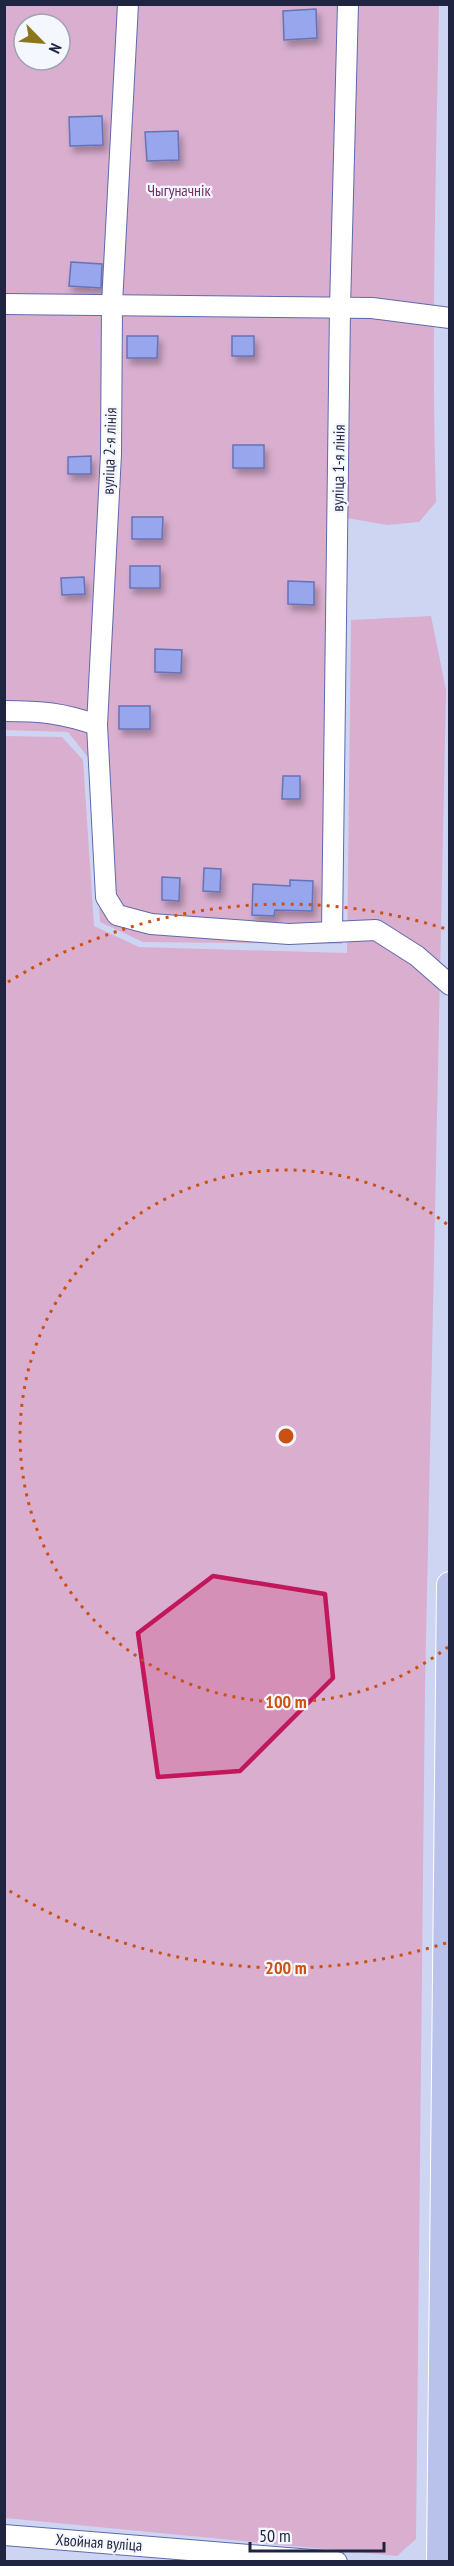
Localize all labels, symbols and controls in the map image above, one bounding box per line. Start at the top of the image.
north arrow [12,12,72,72]
text: N [45,40,66,56]
park label: Чыгуначнік [147,180,212,200]
street label: вуліца 2-я лінія [97,407,121,495]
street label: вуліца 1-я лінія [327,424,349,512]
centre of rings [276,1426,296,1446]
text: 100 m [265,1690,307,1713]
text: 200 m [265,1956,307,1979]
scale bar [250,2515,384,2553]
text: 50 m [259,2524,291,2547]
street label: Хвойная вуліца [55,2529,143,2555]

